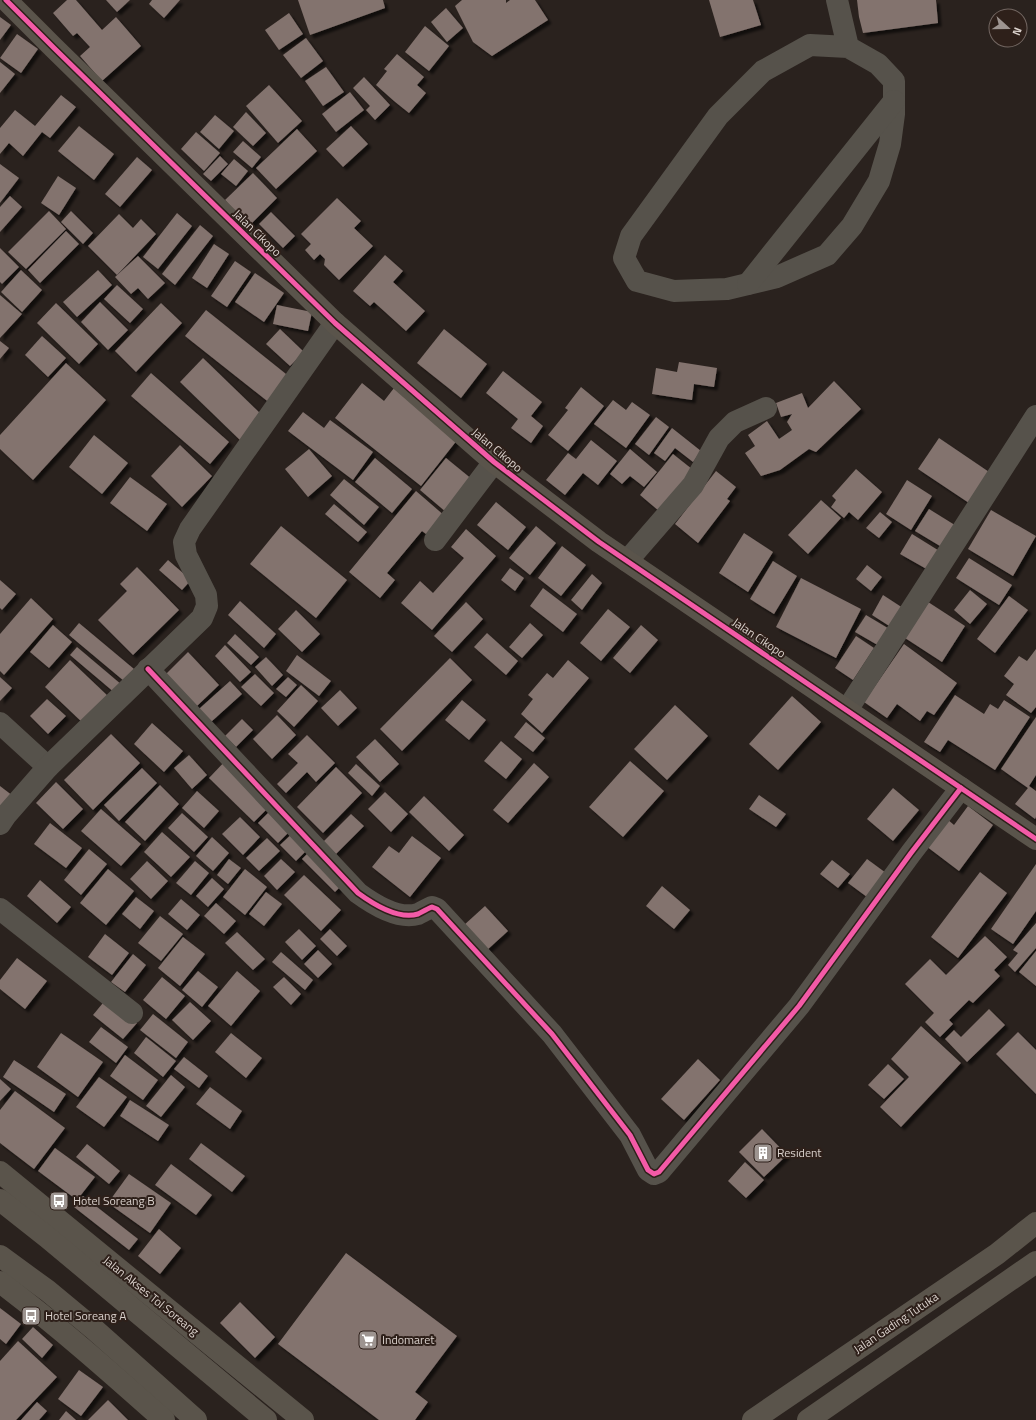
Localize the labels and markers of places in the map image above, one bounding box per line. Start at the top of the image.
building icon: Resident [752,1142,774,1164]
place label: Resident [777,1143,822,1162]
bus stop icon: Hotel Soreang B [48,1190,70,1212]
place label: Hotel Soreang B [73,1191,155,1210]
bus stop icon: Hotel Soreang A [20,1305,42,1327]
place label: Hotel Soreang A [45,1306,126,1325]
supermarket icon: Indomaret [357,1329,379,1351]
place label: Indomaret [382,1330,435,1349]

